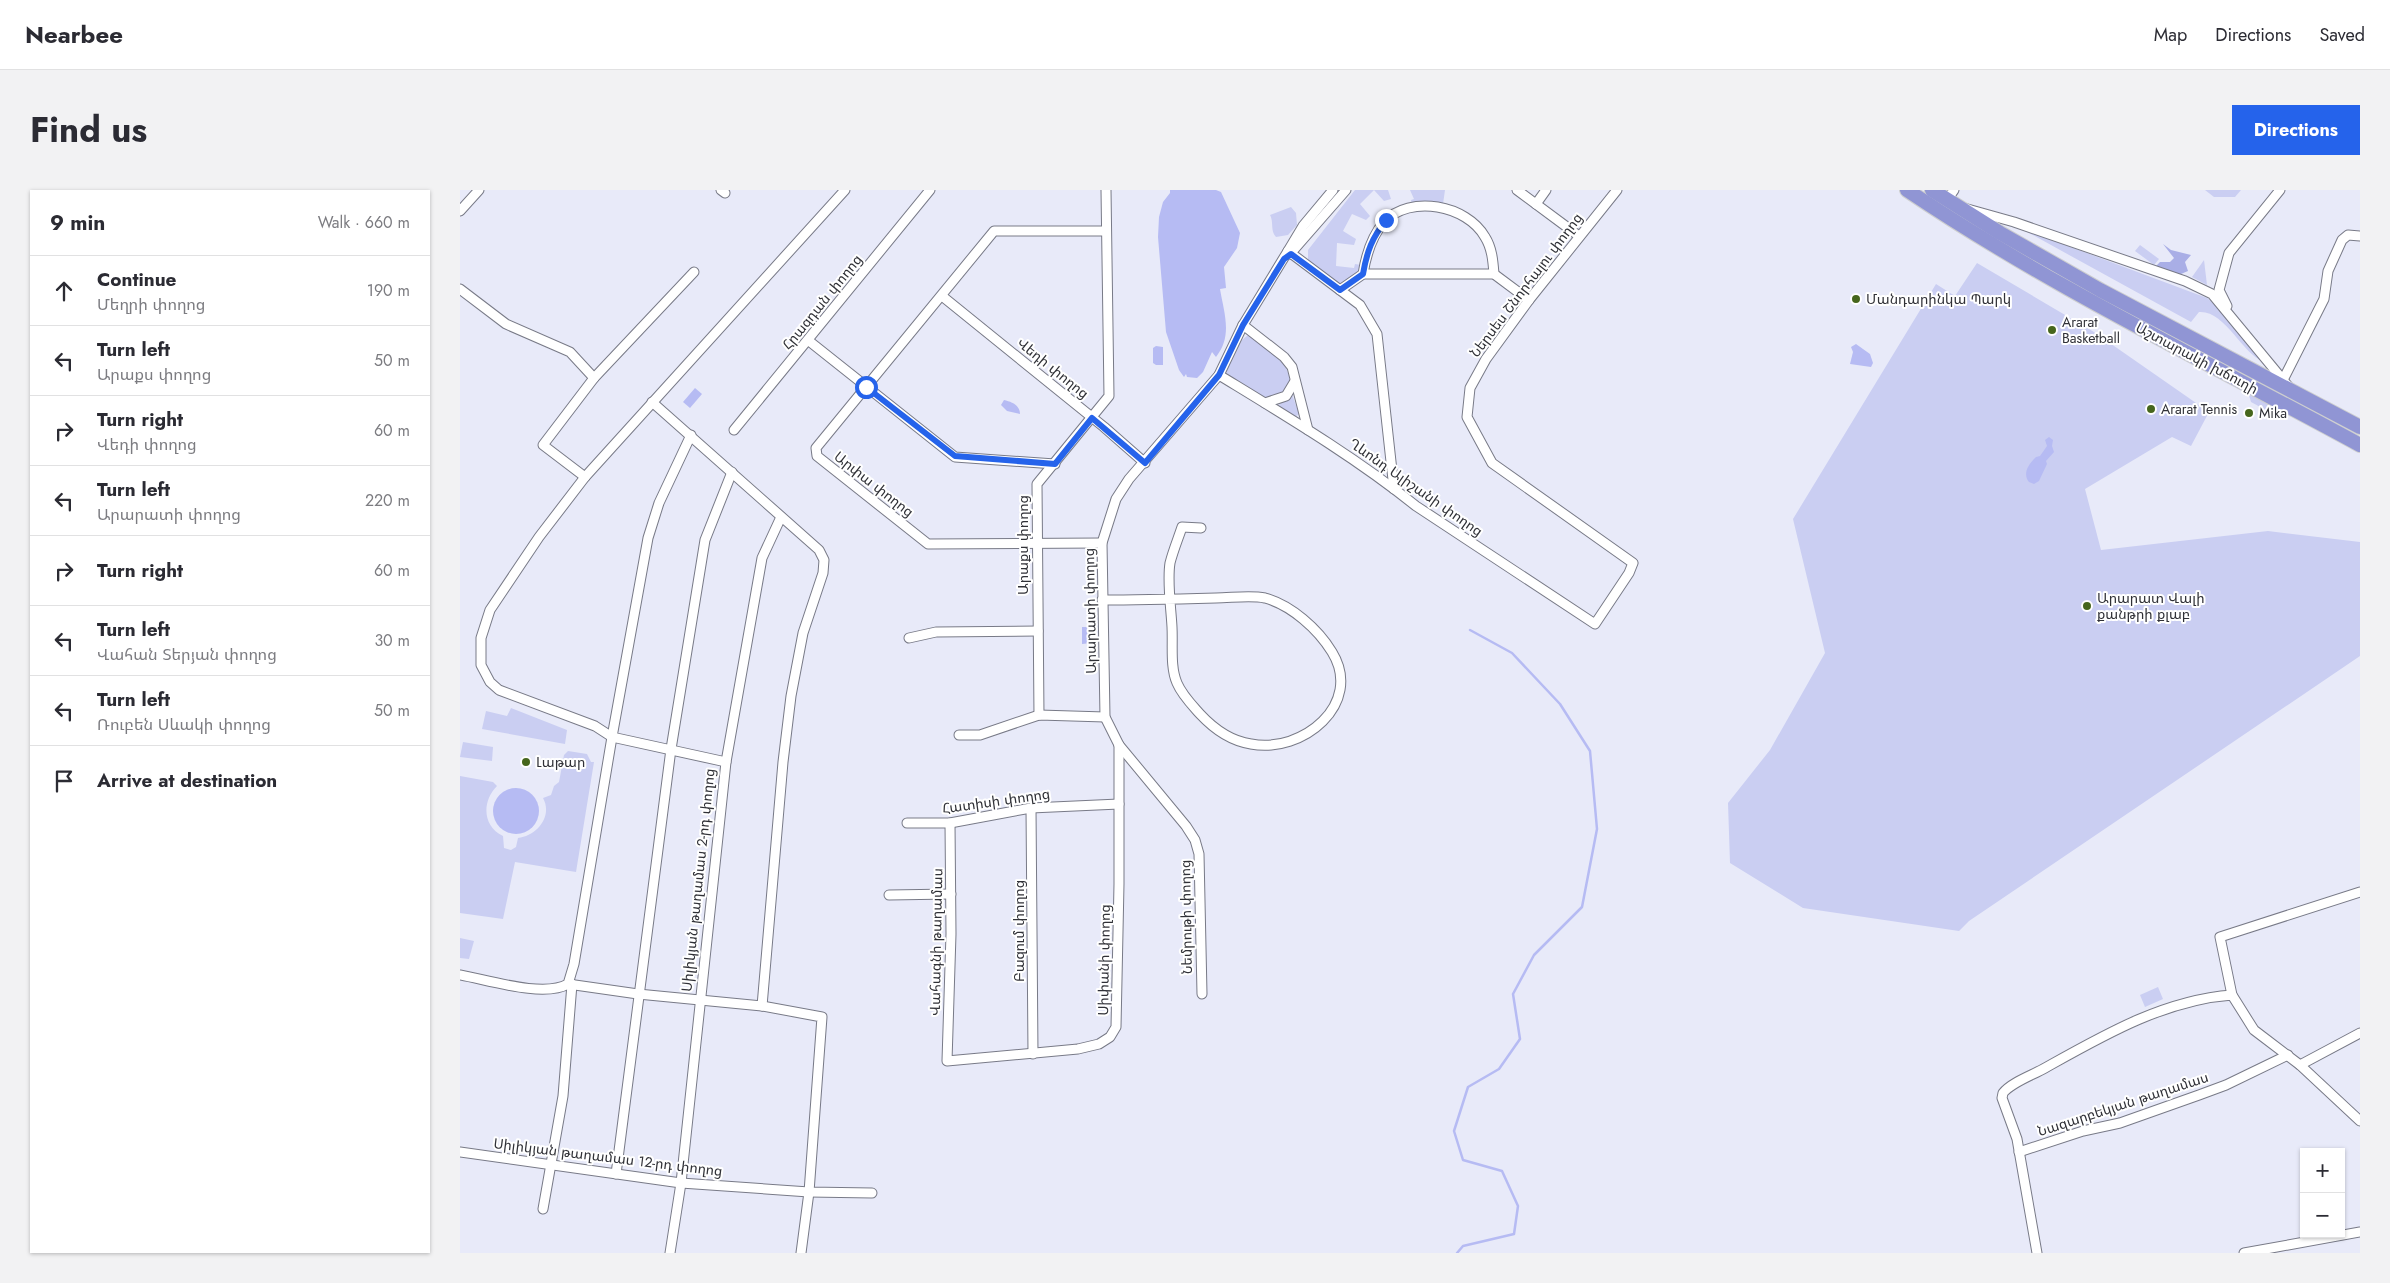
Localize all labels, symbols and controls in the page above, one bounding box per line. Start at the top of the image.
text: Nearbee [25,17,123,52]
text: Map [2154,22,2187,48]
text: Directions [2215,22,2291,48]
text: Saved [2319,22,2365,48]
text: Find us [30,105,147,155]
button: Directions [2232,105,2360,155]
text: 9 min [50,208,105,238]
route end [1375,209,1398,232]
street label: Ներսես Շնորհալու փողոց [1465,209,1587,361]
text: Walk · 660 m [318,211,410,234]
street label: Հրազդան փողոց [777,250,867,354]
text: Continue [97,266,176,293]
icon: ahead [50,277,78,305]
text: 190 m [367,279,410,302]
place label: Մանդարինկա Պարկ [1866,289,2011,309]
text: Մեղրի փողոց [97,293,205,316]
marker: Մանդարինկա Պարկ [1850,293,1862,305]
place label: Ararat Basketball [2062,312,2120,348]
street label: Աշտարակի խճուղի [2132,317,2262,399]
marker: Ararat Basketball [2046,324,2058,336]
street label: Վեդի փողոց [1013,333,1093,403]
text: Turn left [97,336,170,363]
icon: left [50,347,78,375]
text: 50 m [374,349,410,372]
text: Արաքս փողոց [97,363,211,386]
route start [855,376,878,399]
place label: Ararat Tennis [2161,399,2238,419]
marker: Ararat Tennis [2145,403,2157,415]
place label: Mika [2259,403,2287,423]
text: Turn right [97,406,183,433]
marker: Mika [2243,407,2255,419]
icon: right [50,417,78,445]
text: 60 m [374,419,410,442]
text: Վեդի փողոց [97,433,197,456]
street label: Ղևոնդ Ալիշանի փողոց [1345,433,1487,541]
street label: Արփա փողոց [830,446,918,522]
text: Turn left [97,476,170,503]
icon: left [50,487,78,515]
text: 220 m [365,489,410,512]
street label: Արաքս փողոց [1013,495,1033,595]
text: Արարատի փողոց [97,503,241,526]
street label: Արարատի փողոց [1079,548,1101,674]
icon: right [50,557,78,585]
text: Turn right [97,557,183,584]
text: 60 m [374,559,410,582]
place label: Արարատ Վալի քանթրի քլաբ [2097,588,2205,624]
marker: Արարատ Վալի քանթրի քլաբ [2081,600,2093,612]
text: Turn left [97,616,170,643]
icon: left [50,627,78,655]
text: 30 m [374,629,410,652]
text: Վահան Տերյան փողոց [97,643,277,666]
text: Turn left [97,686,170,713]
icon: left [50,697,78,725]
text: 50 m [374,699,410,722]
text: Ռուբեն Սևակի փողոց [97,713,271,736]
place label: Լաթար [536,752,585,772]
marker: Լաթար [520,756,532,768]
icon: arrive [50,767,78,795]
text: Arrive at destination [97,767,277,794]
street label: Սիլիկյան թաղամաս 2-րդ փողոց [676,767,720,993]
street label: Հատիսի փողոց [941,784,1051,818]
street label: Նեմրութի փողոց [1175,859,1197,975]
street label: Վահագնի թաղամաս [925,868,947,1016]
street label: Բազում փողոց [1009,880,1029,982]
street label: Սիփանի փողոց [1093,904,1115,1016]
street label: Նազարբեկյան թաղամաս [2035,1067,2211,1141]
street label: Սիլիկյան թաղամաս 12-րդ փողոց [492,1133,724,1181]
map controls [2300,1148,2345,1238]
button: + [2300,1148,2345,1193]
button: − [2300,1193,2345,1238]

